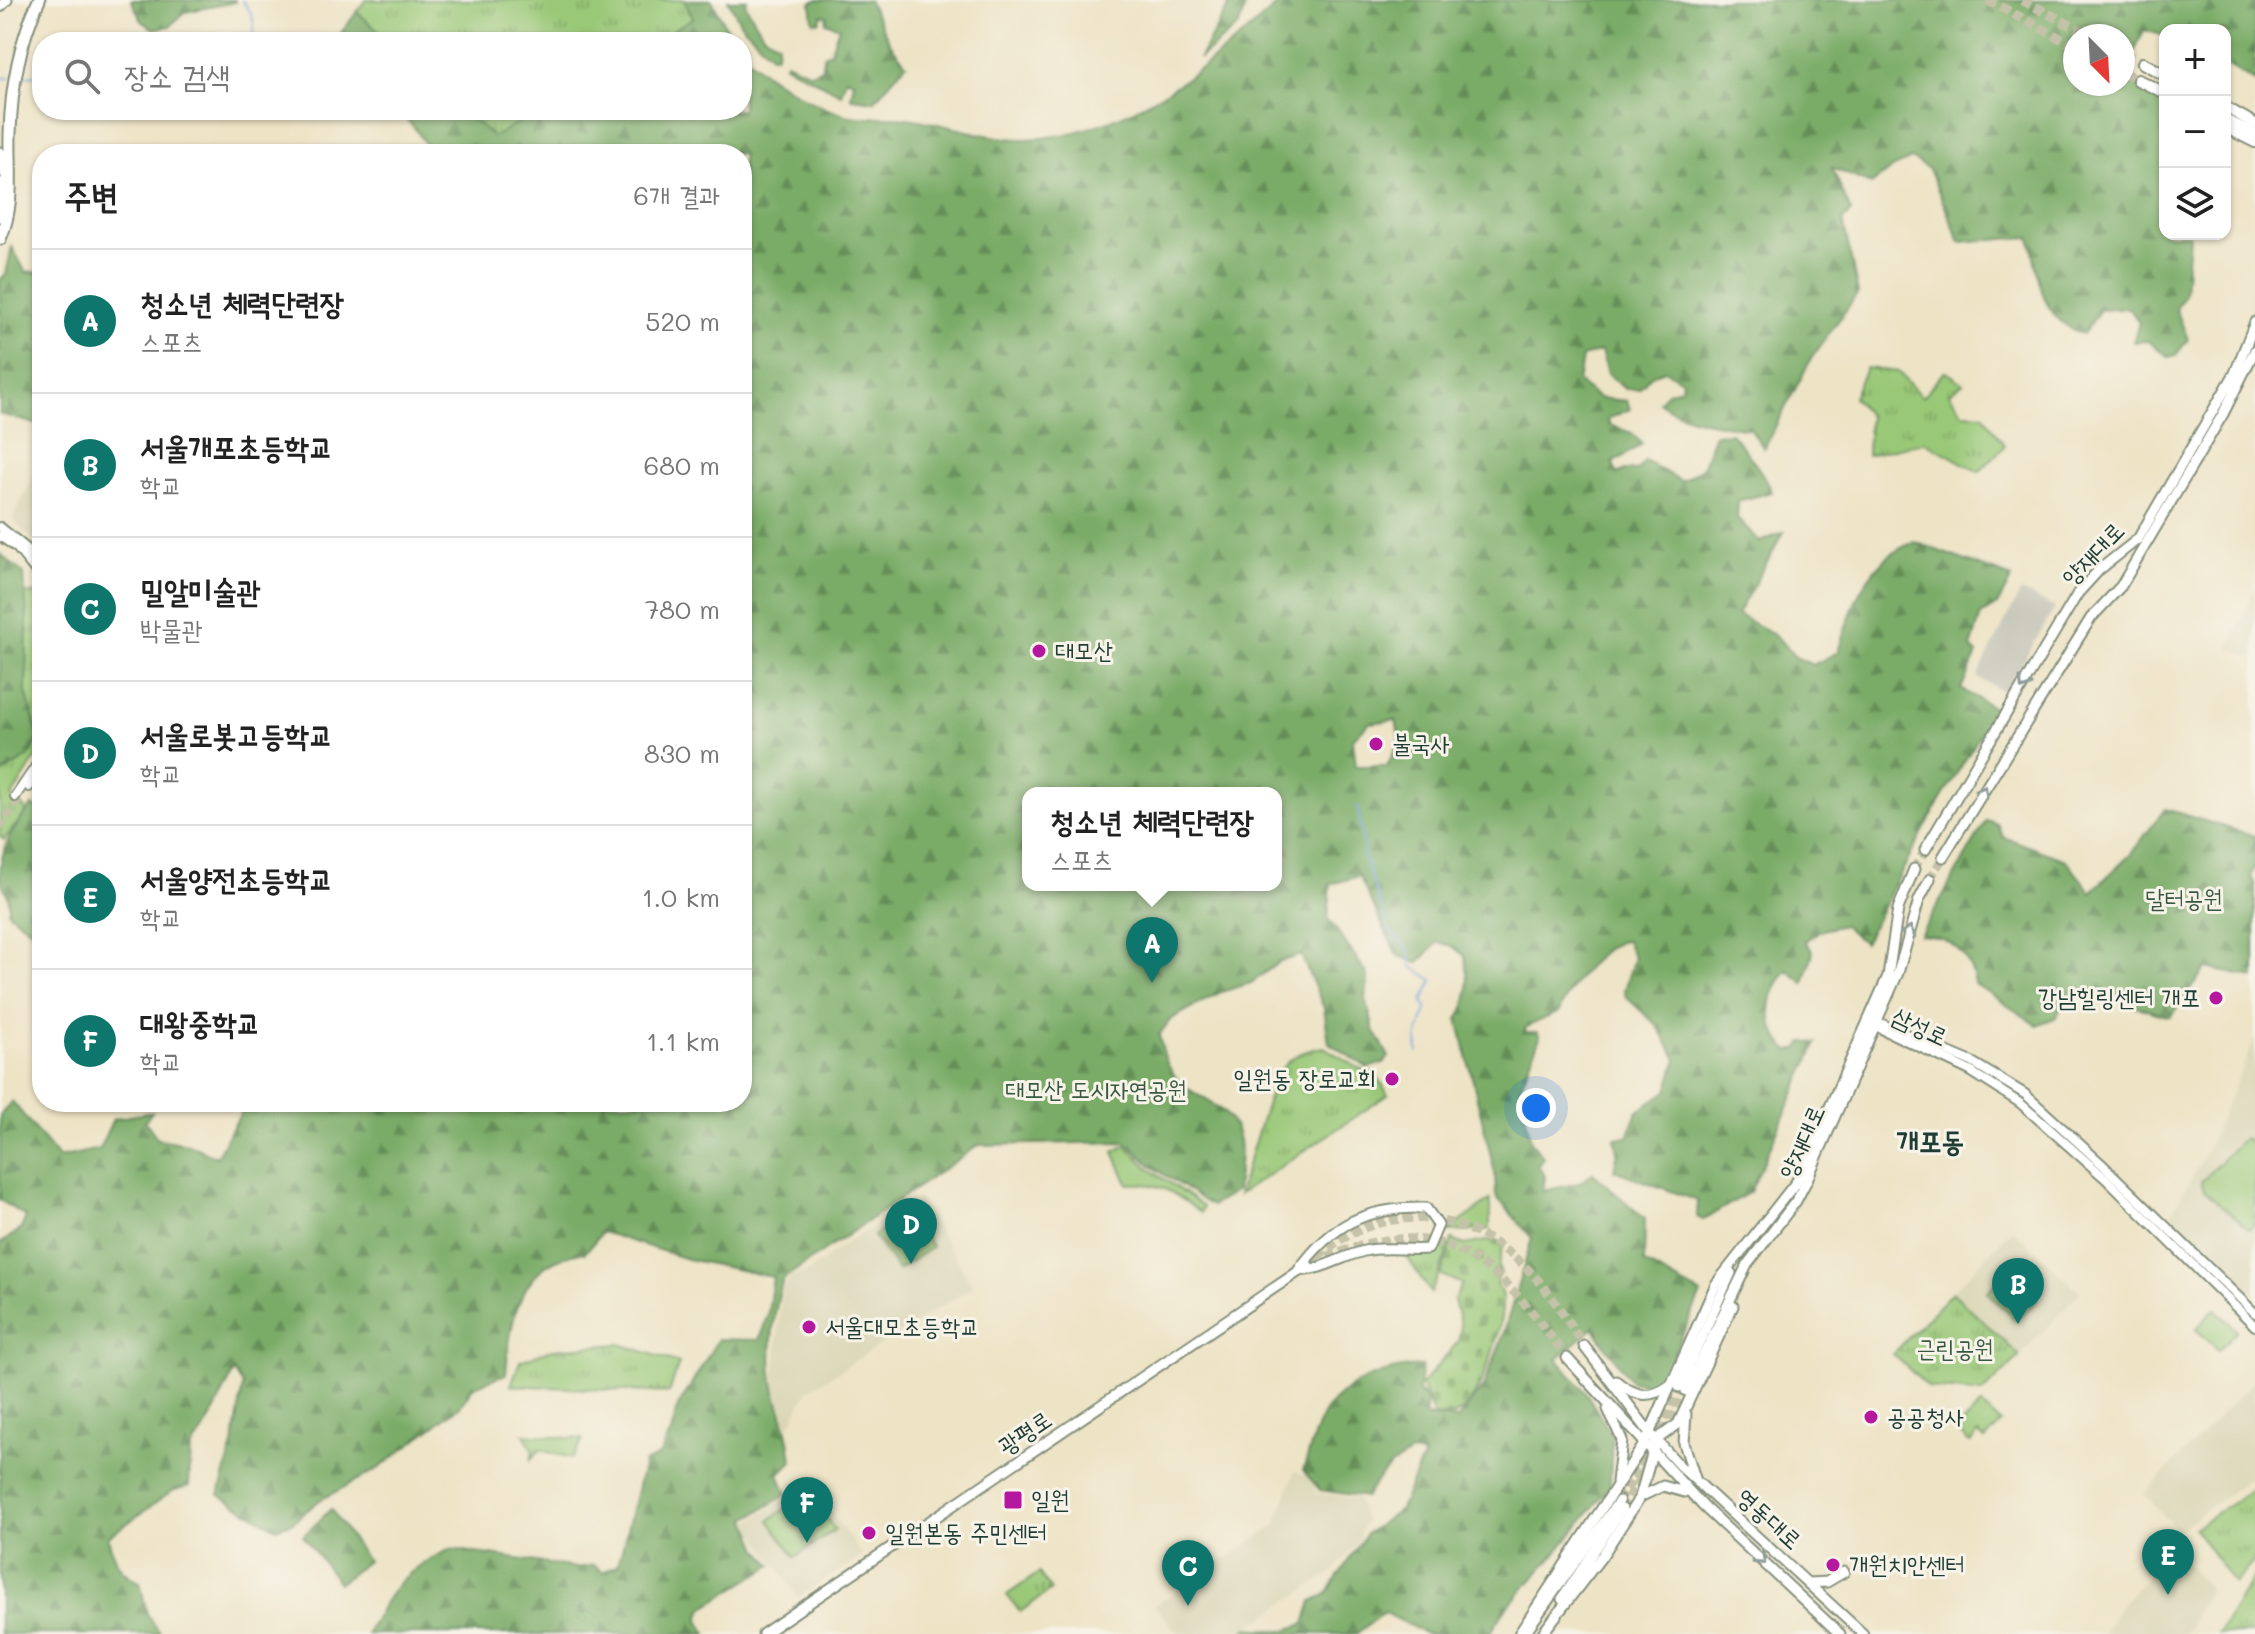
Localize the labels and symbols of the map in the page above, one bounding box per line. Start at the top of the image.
north arrow [2063,24,2135,96]
street label: 양재대로 [2054,514,2130,592]
place label: 대모산 [1055,634,1113,665]
marker: 대모산 [1030,642,1048,660]
one-way arrow [2018,676,2034,691]
place label: 불국사 [1392,727,1450,758]
marker: 불국사 [1367,735,1385,753]
one-way arrow [1974,785,1989,800]
park label: 달터공원 [2145,882,2223,913]
pin: A [1126,917,1178,983]
one-way arrow [1900,925,1917,938]
place label: 강남힐링센터 개포 [2038,981,2200,1012]
marker: 강남힐링센터 개포 [2207,989,2225,1007]
street label: 삼성로 [1888,999,1953,1052]
place label: 일원동 장로교회 [1233,1062,1376,1093]
marker: 일원동 장로교회 [1383,1070,1401,1088]
park label: 대모산 도시자연공원 [1005,1073,1187,1104]
your location [1516,1088,1556,1128]
street label: 양재대로 [1771,1100,1830,1183]
district label: 개포동 [1896,1122,1964,1158]
pin: D [885,1198,937,1264]
pin: B [1992,1258,2044,1324]
place label: 서울대모초등학교 [825,1310,980,1341]
marker: 서울대모초등학교 [800,1318,818,1336]
park label: 근린공원 [1916,1332,1994,1363]
place label: 공공청사 [1887,1400,1964,1431]
street label: 광평로 [991,1403,1057,1461]
marker: 공공청사 [1862,1408,1880,1426]
pin: F [781,1477,833,1543]
street label: 영동대로 [1731,1481,1809,1555]
place label: 일원 [1031,1483,1070,1514]
marker: 일원 [1002,1489,1024,1511]
place label: 일원본동 주민센터 [885,1516,1047,1547]
marker: 일원본동 주민센터 [860,1524,878,1542]
pin: E [2142,1529,2194,1595]
pin: C [1162,1540,1214,1606]
place label: 개원치안센터 [1849,1548,1965,1579]
one-way arrow [1752,1550,1766,1565]
marker: 개원치안센터 [1824,1556,1842,1574]

